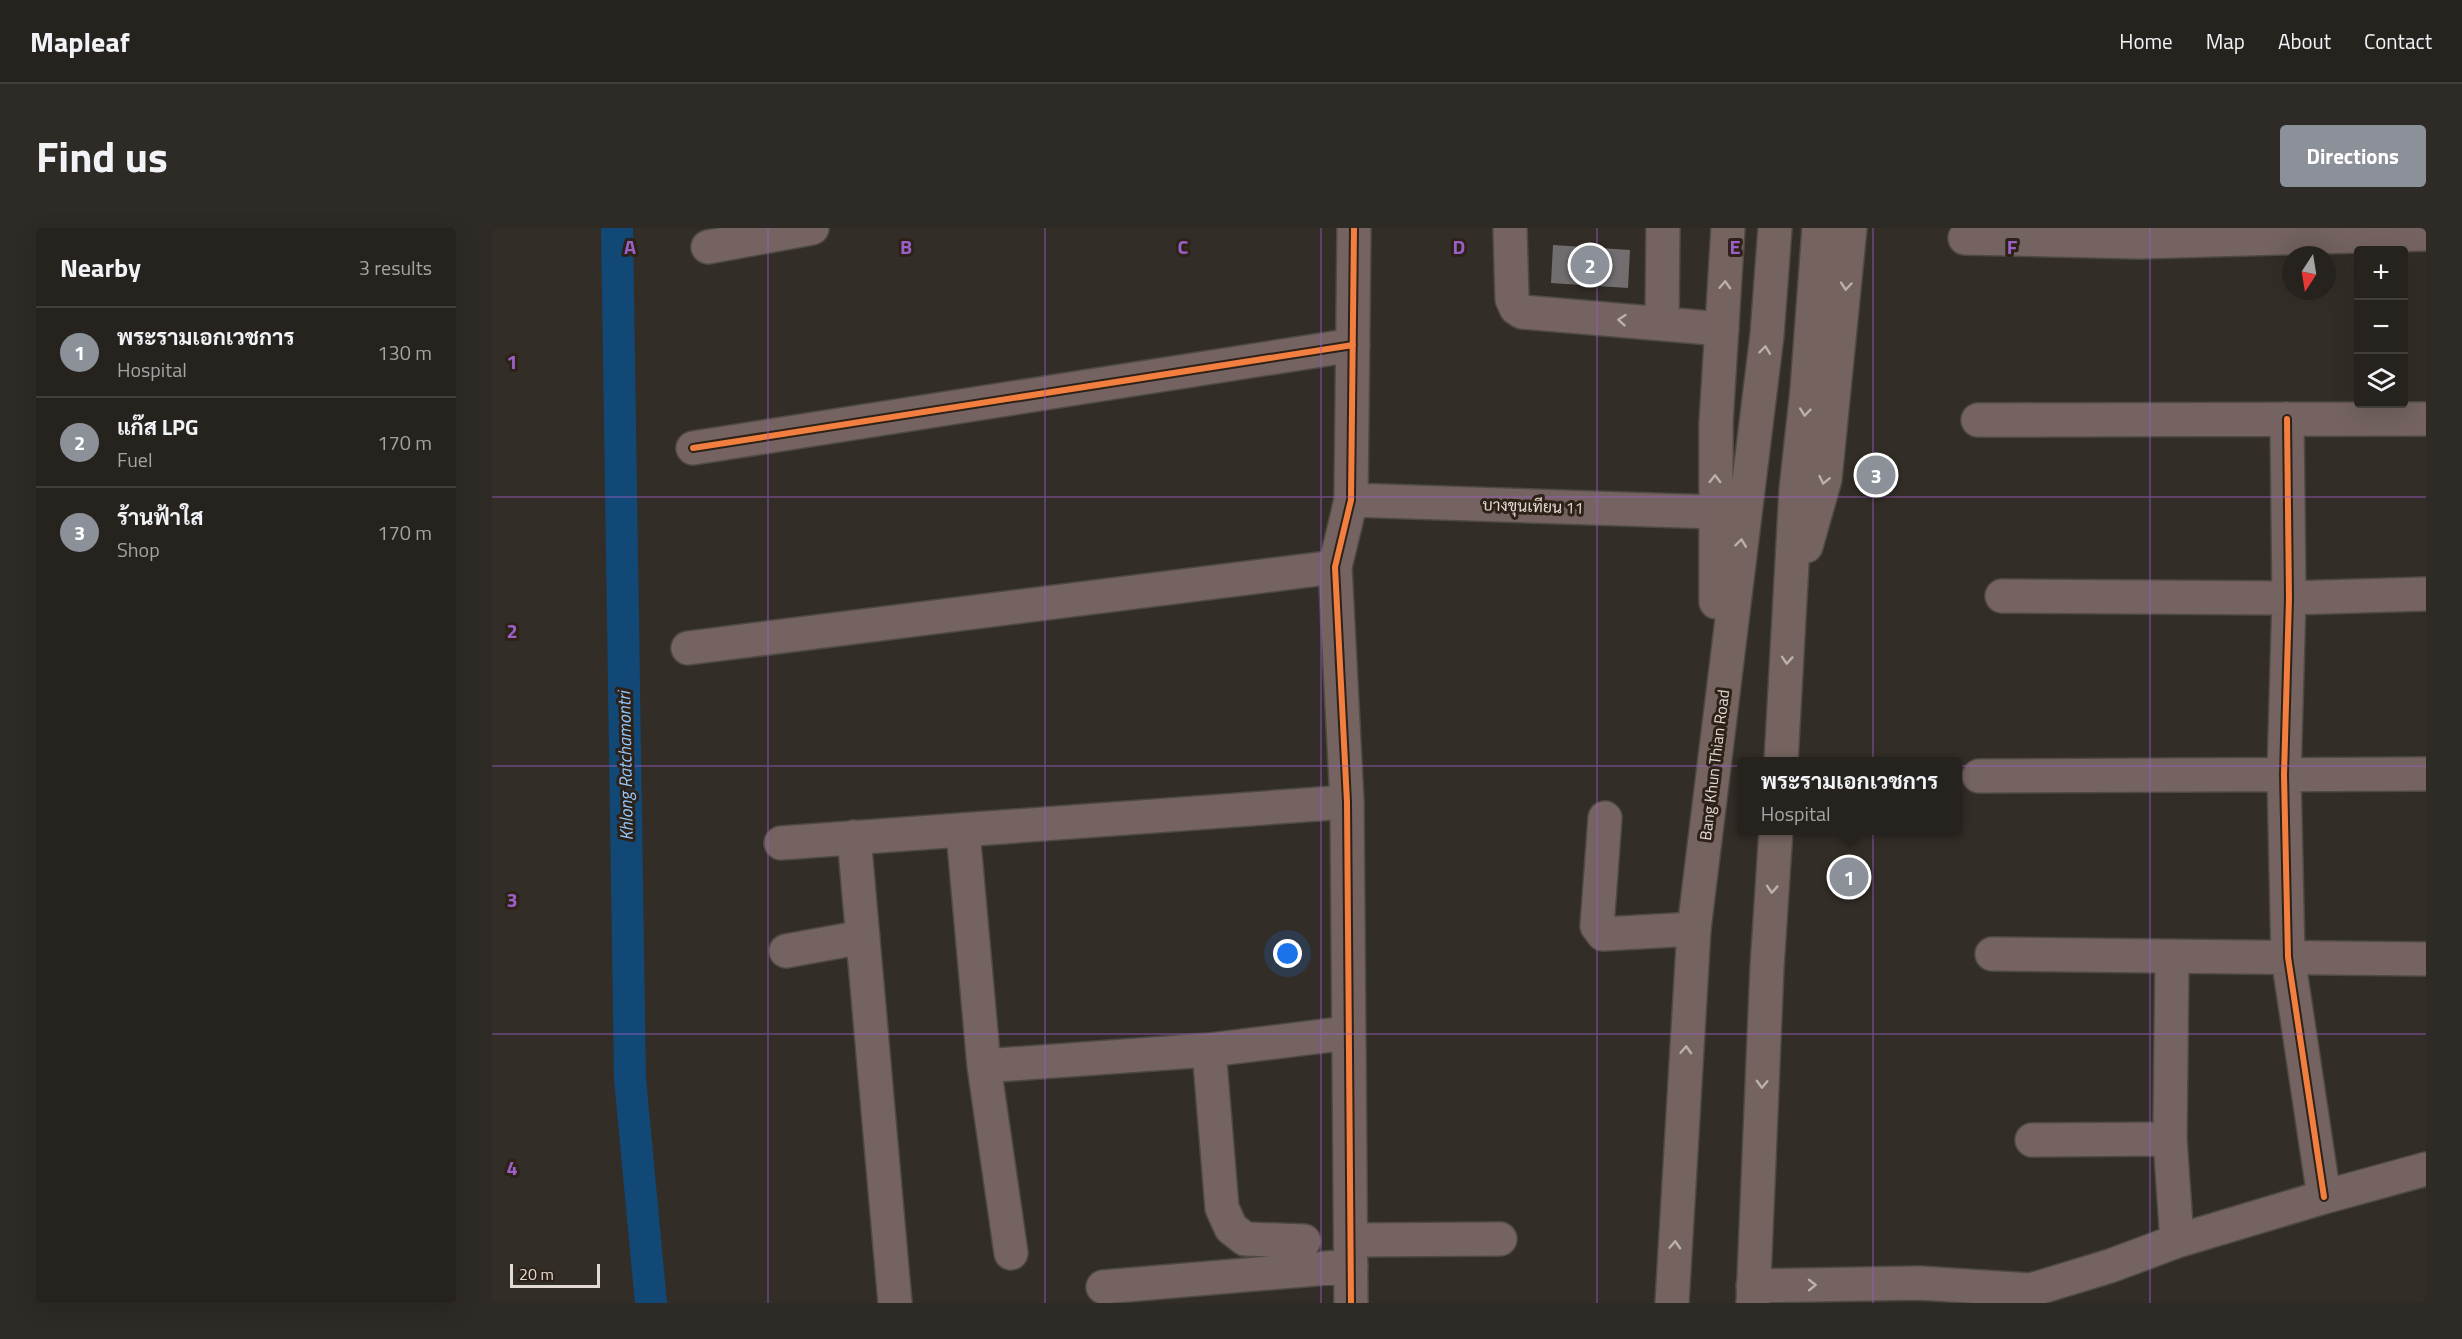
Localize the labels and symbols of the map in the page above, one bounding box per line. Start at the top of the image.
text: A [624,231,636,262]
text: B [900,231,912,262]
text: C [1178,231,1189,262]
text: D [1453,231,1465,262]
text: E [1729,231,1741,262]
text: F [2007,231,2018,262]
pin: 2 [1570,243,1610,288]
north arrow [2282,246,2336,300]
one-way arrow [1718,280,1731,289]
one-way arrow [1839,282,1852,291]
one-way arrow [1617,314,1627,327]
one-way arrow [1759,345,1771,354]
text: 1 [506,346,518,377]
one-way arrow [1799,407,1811,416]
pin: 3 [1856,452,1896,498]
one-way arrow [1709,475,1721,484]
one-way arrow [1818,475,1831,485]
street label: บางขุนเทียน 11 [1482,492,1584,520]
one-way arrow [1734,538,1746,548]
text: 2 [506,615,518,646]
one-way arrow [1781,655,1794,664]
street label: Bang Khun Thian Road [1693,688,1735,842]
water label: Khlong Ratchamontri [610,689,640,841]
pin: 1 [1830,854,1868,900]
text: 3 [506,884,518,915]
one-way arrow [1766,884,1779,893]
your location [1273,939,1302,968]
one-way arrow [1680,1045,1693,1054]
one-way arrow [1756,1079,1769,1088]
text: 4 [506,1152,518,1183]
one-way arrow [1668,1240,1681,1249]
scale bar [510,1261,600,1288]
one-way arrow [1807,1279,1816,1291]

